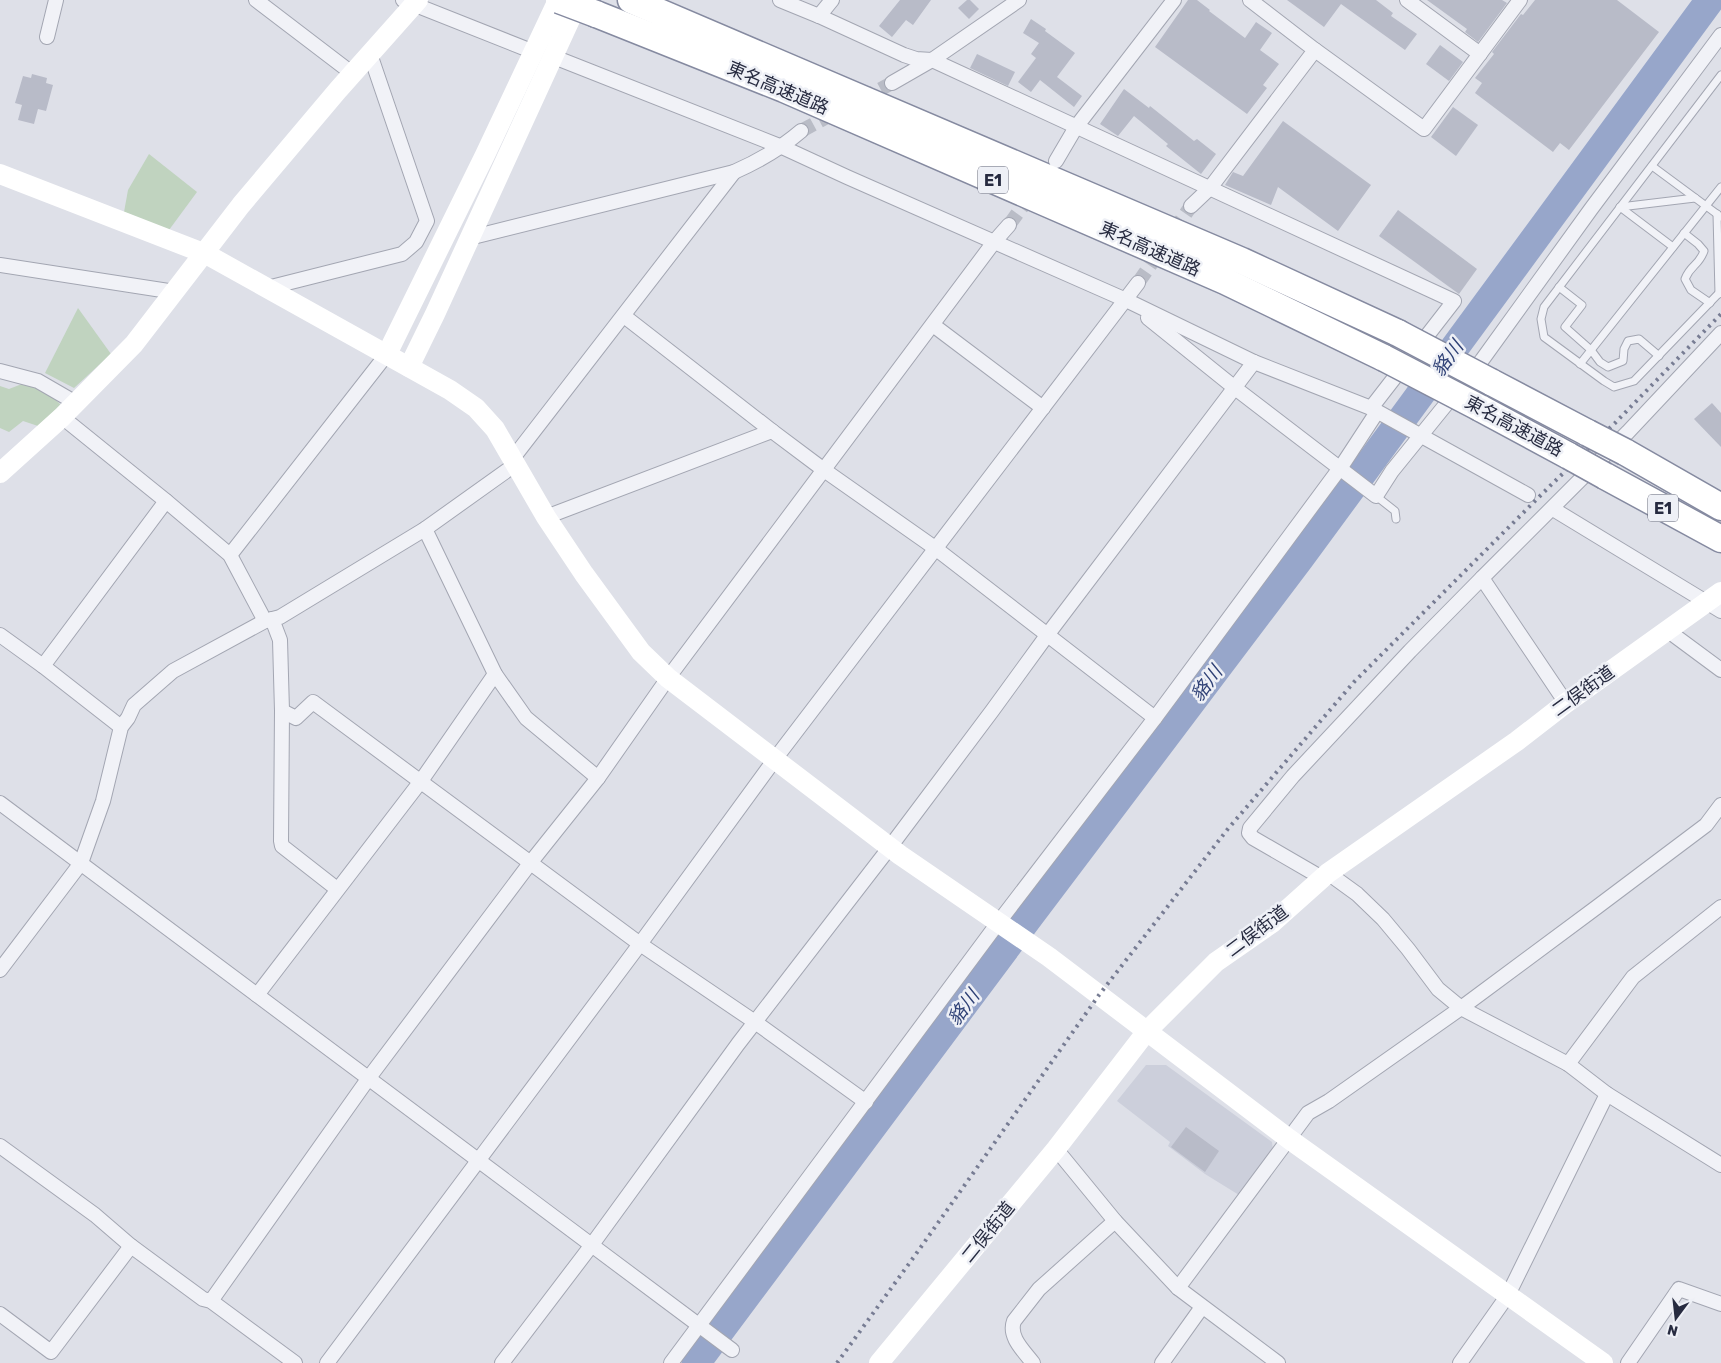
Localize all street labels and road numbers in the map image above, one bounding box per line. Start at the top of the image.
street label: 東名高速道路 [724,57,832,119]
road number: E1 [978,166,1008,194]
street label: 東名高速道路 [1096,217,1204,281]
street label: 東名高速道路 [1461,391,1567,461]
road number: E1 [1648,494,1678,522]
street label: 二俣街道 [1547,661,1619,721]
street label: 二俣街道 [1222,901,1292,961]
street label: 二俣街道 [957,1197,1019,1267]

